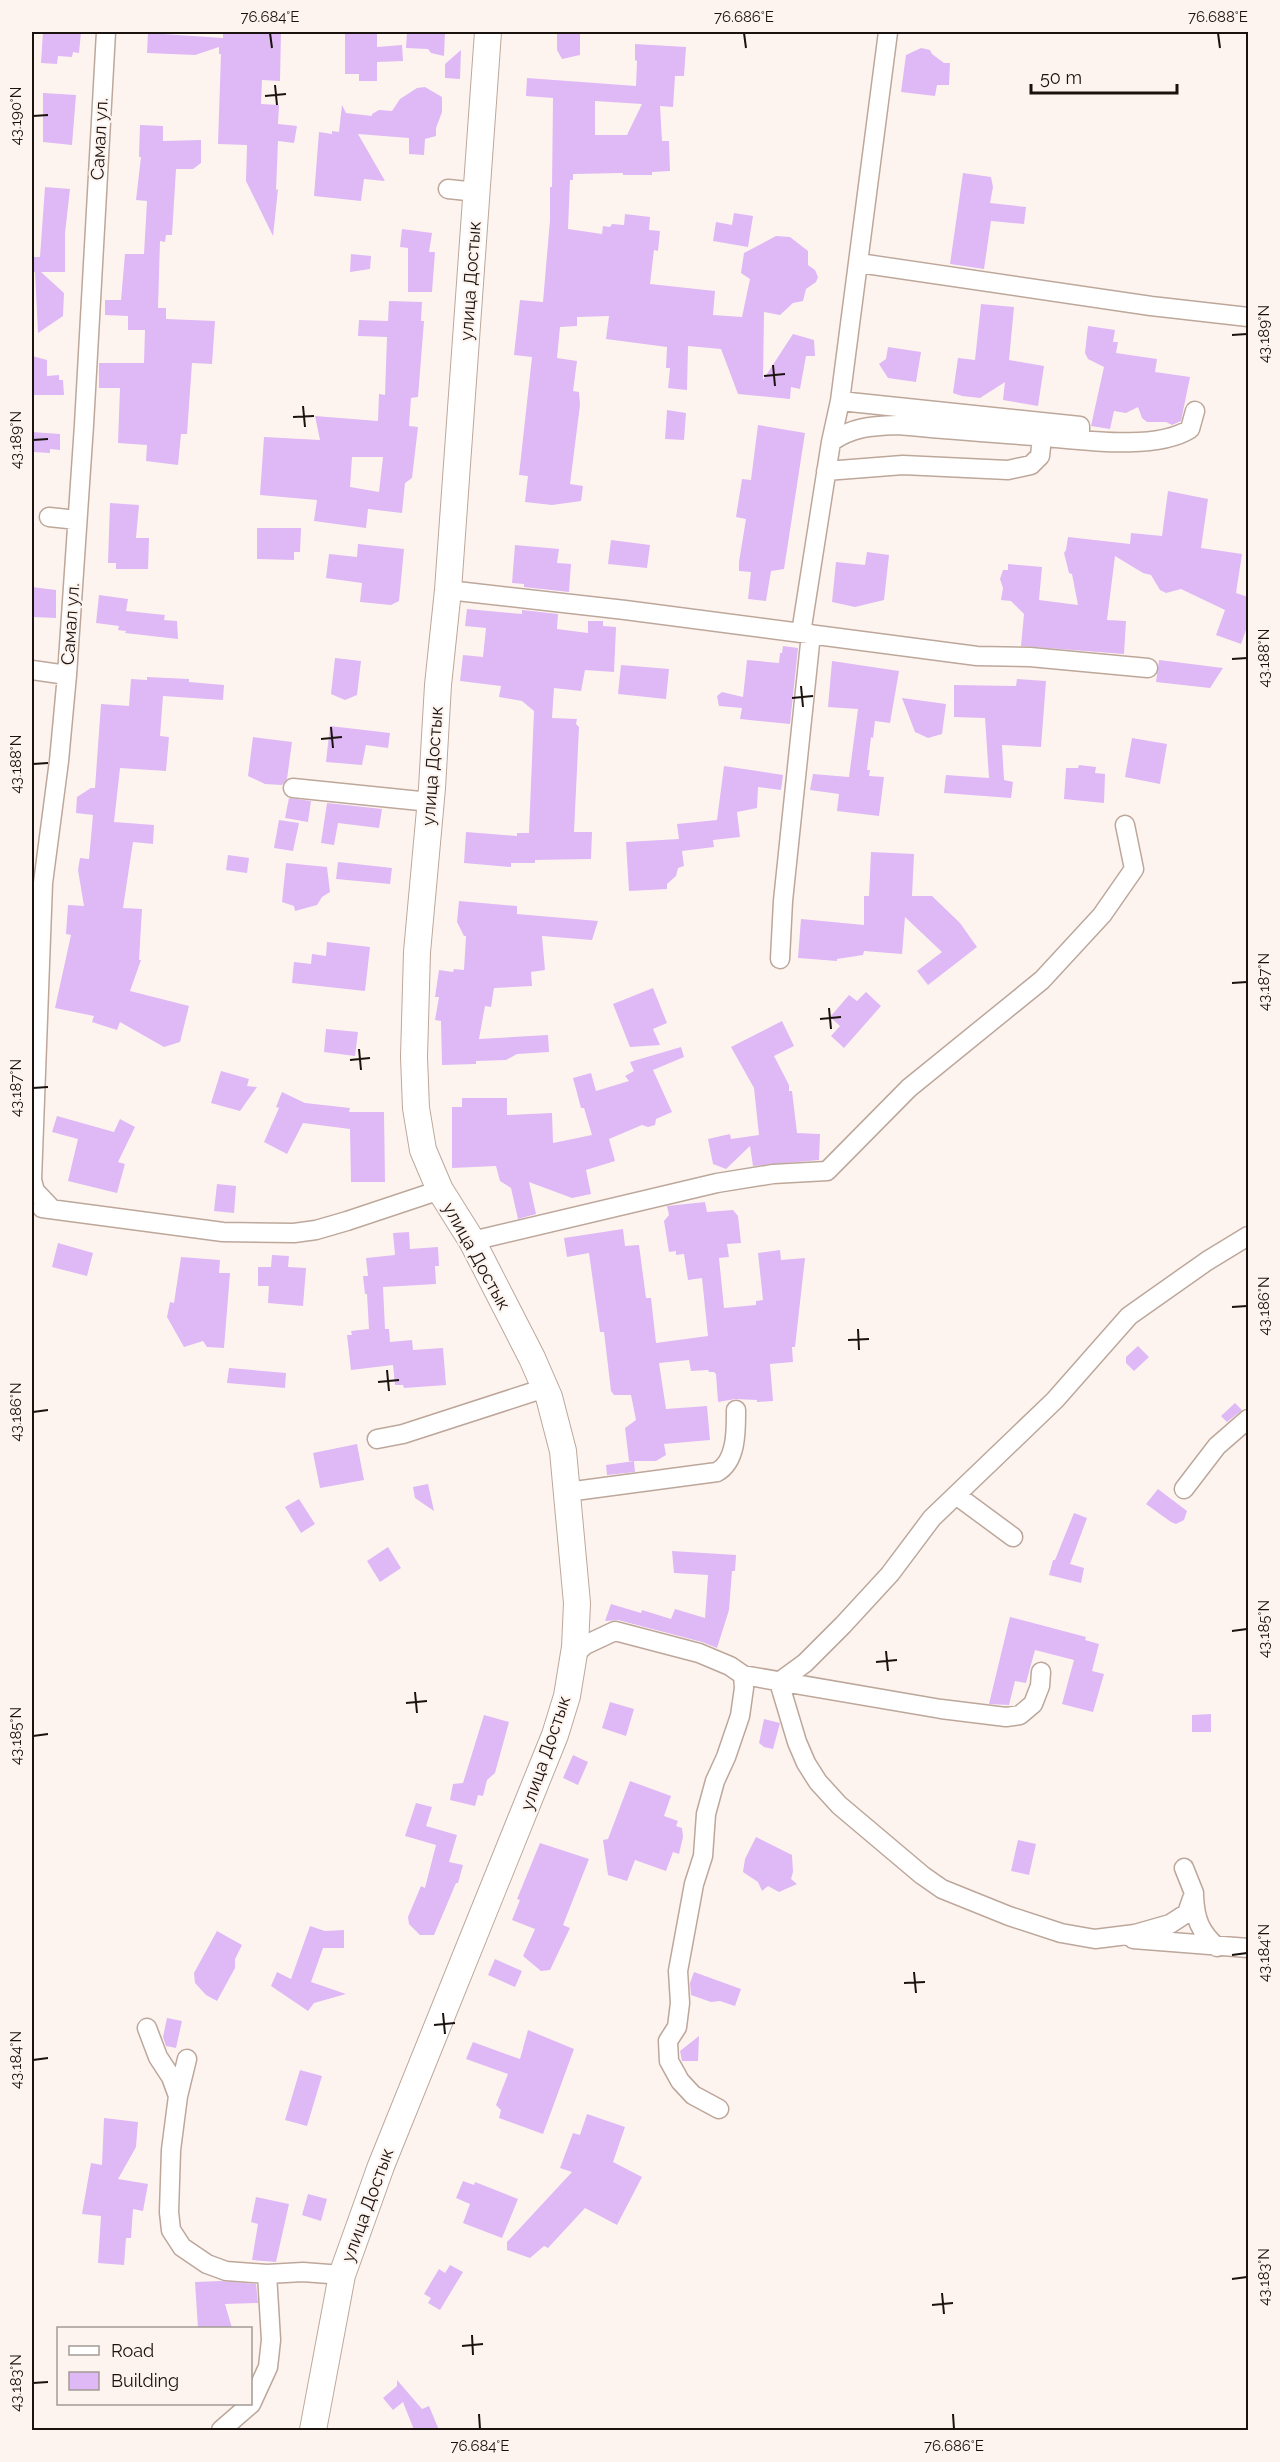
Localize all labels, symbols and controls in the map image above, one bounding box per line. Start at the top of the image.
text: 76.684°E [241,8,299,26]
text: 76.686°E [714,8,774,26]
text: 76.688°E [1188,8,1248,26]
scale bar [1031,57,1176,95]
text: 50 m [1040,67,1082,88]
text: 43.190°N [7,87,25,145]
street label: Самал ул. [86,97,112,181]
street label: улица Достык [455,221,485,341]
text: 43.189°N [1255,305,1273,363]
text: 43.189°N [7,411,25,469]
street label: Самал ул. [57,582,83,666]
text: 43.188°N [1255,629,1273,687]
street label: улица Достык [417,706,447,826]
text: 43.188°N [7,735,25,793]
text: 43.187°N [1255,953,1273,1011]
text: 43.187°N [7,1059,25,1117]
street label: улица Достык [439,1199,515,1313]
text: 43.186°N [1255,1277,1273,1335]
text: 43.186°N [7,1383,25,1441]
text: 43.185°N [1255,1600,1273,1658]
street label: улица Достык [516,1693,574,1813]
text: 43.185°N [7,1707,25,1765]
text: 43.184°N [1255,1924,1273,1982]
text: 43.184°N [7,2031,25,2089]
street label: улица Достык [337,2145,397,2265]
text: 43.183°N [1255,2248,1273,2306]
legend [57,2327,252,2405]
text: Road [111,2340,154,2361]
text: 43.183°N [7,2354,25,2412]
text: Building [111,2370,179,2391]
text: 76.684°E [451,2437,509,2455]
text: 76.686°E [924,2437,984,2455]

